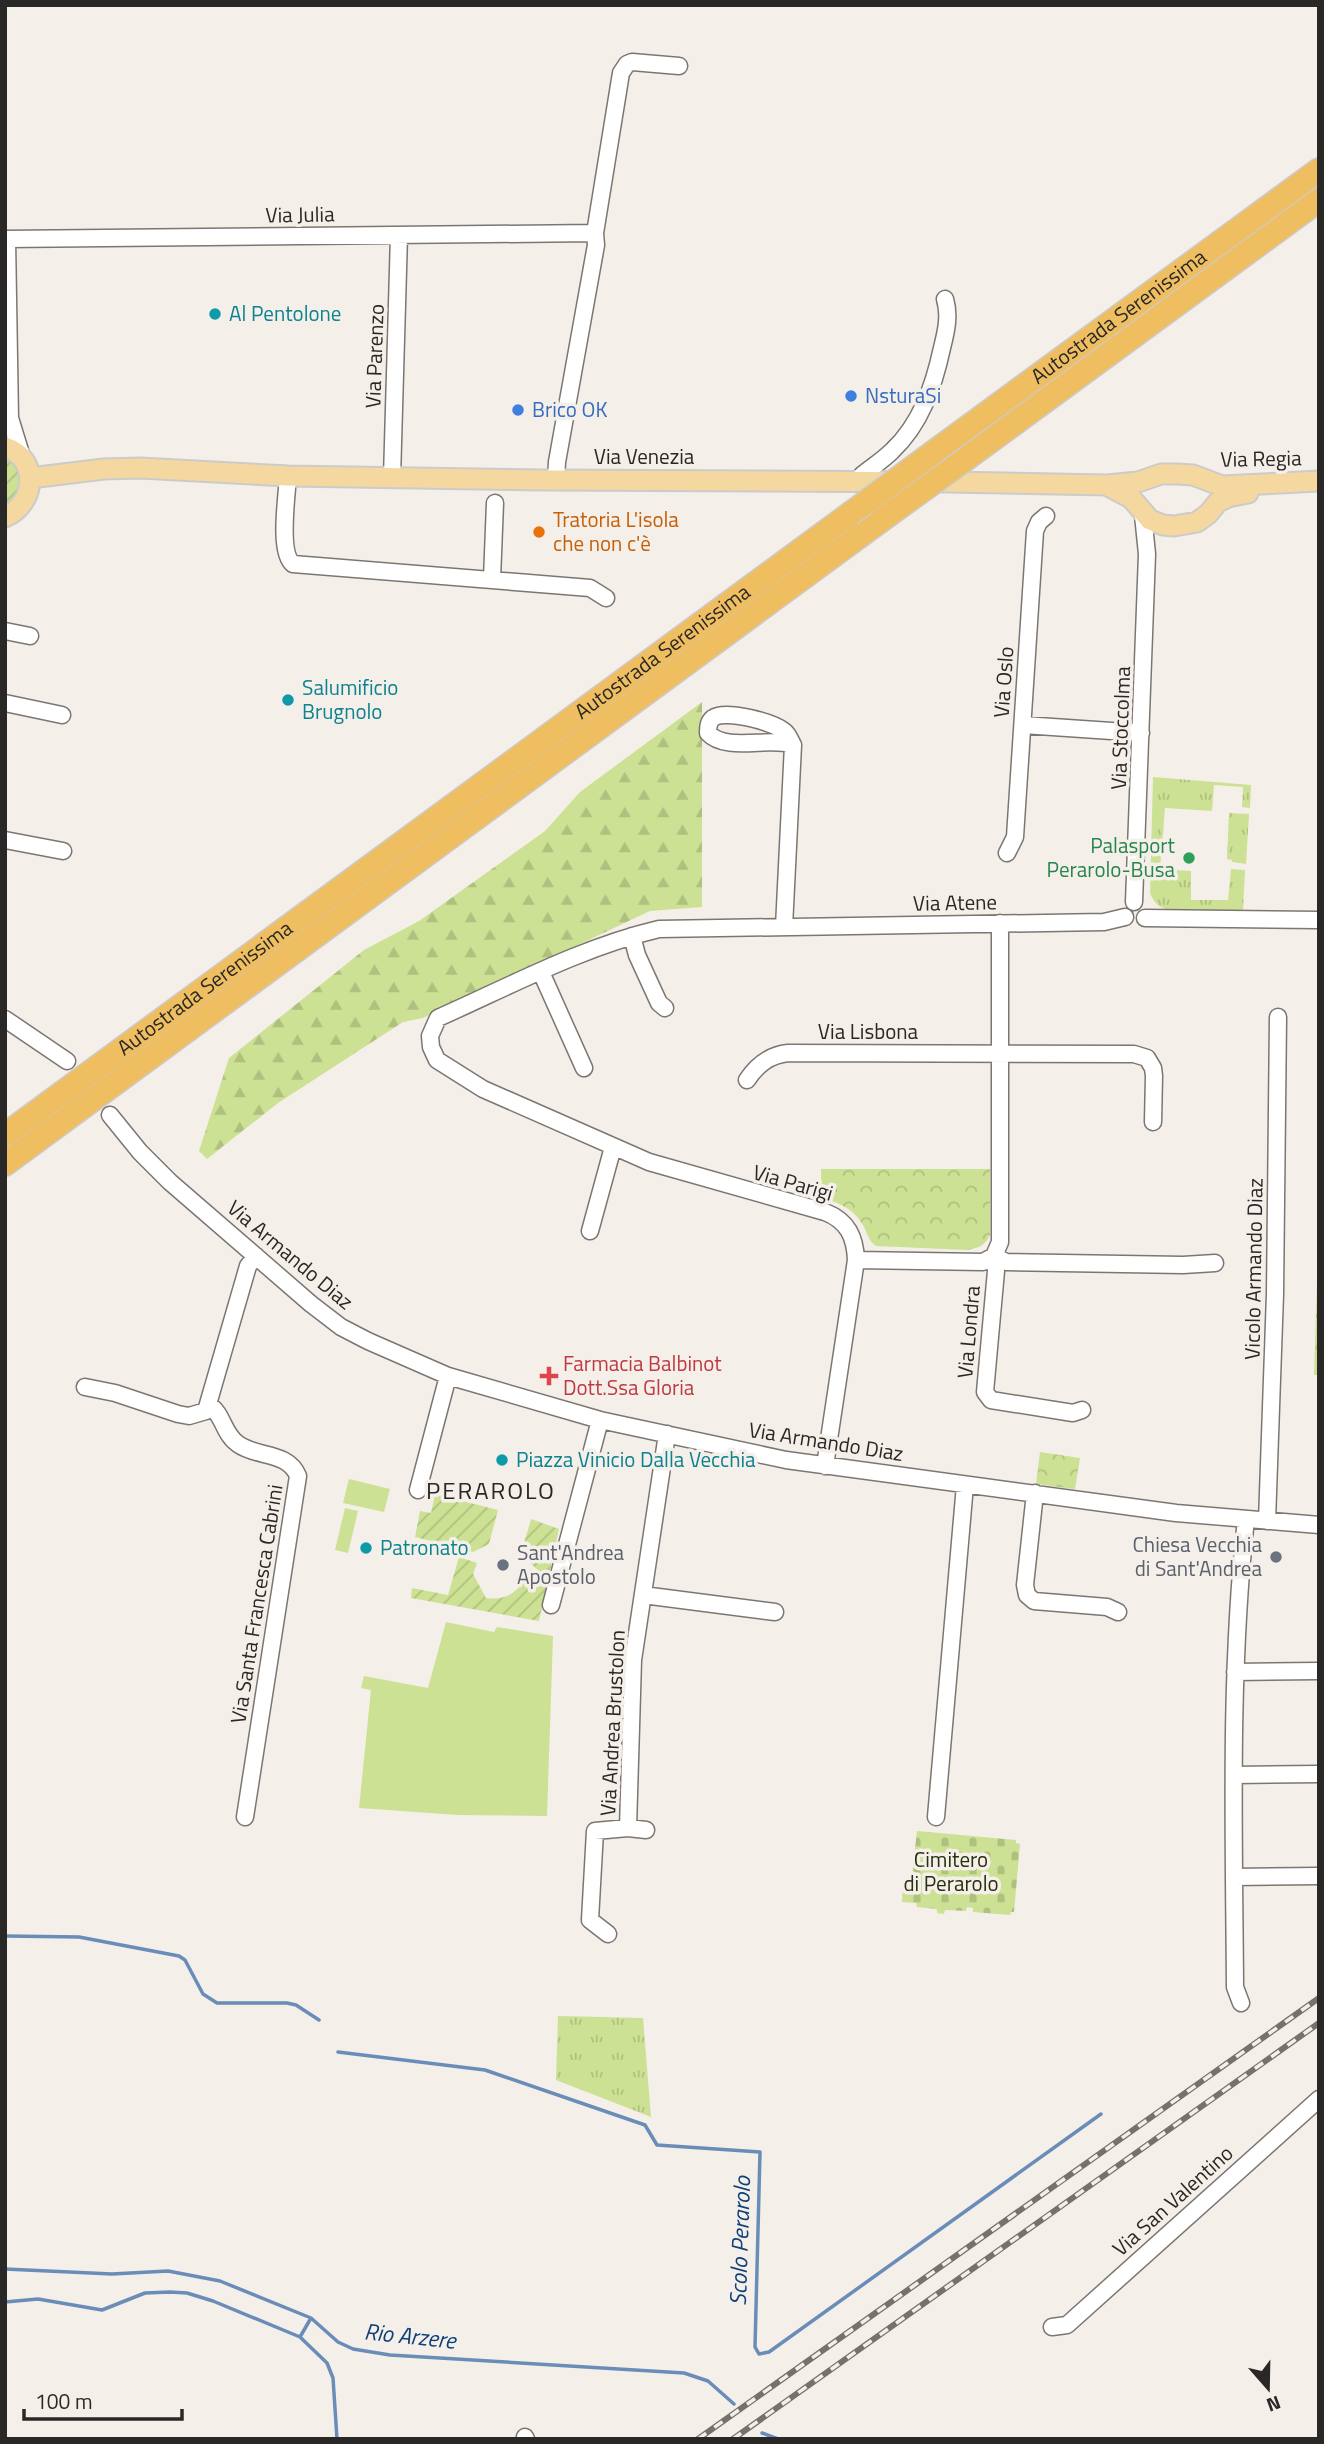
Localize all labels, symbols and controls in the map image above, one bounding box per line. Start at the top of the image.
street label: Via Julia [265,197,335,231]
street label: Autostrada Serenissima [1024,240,1213,391]
place label: Al Pentolone [229,297,341,329]
street label: Via Parenzo [356,303,392,409]
marker: Al Pentolone [207,306,223,322]
place label: NsturaSi [865,379,941,411]
marker: NsturaSi [843,388,859,404]
place label: Brico OK [532,393,607,425]
marker: Brico OK [510,402,526,418]
street label: Via Venezia [594,440,695,472]
street label: Via Regia [1220,441,1302,475]
place label: Tratoria L'isola che non c'è [553,503,679,559]
marker: Tratoria L'isola che non c'è [531,524,547,540]
street label: Autostrada Serenissima [567,575,757,726]
street label: Via Oslo [985,645,1021,719]
street label: Via Stoccolma [1102,665,1138,790]
place label: Salumificio Brugnolo [302,671,398,727]
marker: Salumificio Brugnolo [280,692,296,708]
place label: Palasport Perarolo-Busa [1047,829,1176,885]
marker: Palasport Perarolo-Busa [1181,850,1197,866]
street label: Via Atene [913,885,997,919]
street label: Autostrada Serenissima [110,912,299,1063]
street label: Via Lisbona [818,1015,919,1047]
street label: Via Parigi [749,1155,837,1209]
street label: Vicolo Armando Diaz [1235,1178,1271,1360]
street label: Via Armando Diaz [221,1192,361,1317]
street label: Via Londra [948,1284,988,1380]
place label: Farmacia Balbinot Dott.Ssa Gloria [563,1347,722,1403]
marker: Farmacia Balbinot Dott.Ssa Gloria [541,1368,557,1384]
street label: Via Armando Diaz [747,1413,906,1469]
place label: Piazza Vinicio Dalla Vecchia [516,1443,756,1475]
marker: Piazza Vinicio Dalla Vecchia [494,1452,510,1468]
district label: PERAROLO [426,1472,556,1508]
street label: Via Santa Francesca Cabrini [221,1482,291,1726]
place label: Chiesa Vecchia di Sant'Andrea [1132,1528,1262,1584]
place label: Patronato [380,1531,469,1563]
place label: Sant'Andrea Apostolo [517,1536,625,1592]
marker: Patronato [358,1540,374,1556]
marker: Chiesa Vecchia di Sant'Andrea [1268,1549,1284,1565]
marker: Sant'Andrea Apostolo [495,1557,511,1573]
street label: Via Andrea Brustolon [591,1629,633,1817]
park label: Cimitero di Perarolo [903,1843,999,1899]
street label: Via San Valentino [1105,2137,1240,2263]
water label: Scolo Perarolo [720,2175,759,2306]
water label: Rio Arzere [363,2313,459,2358]
north arrow [1233,2353,1303,2423]
scale bar [24,2378,182,2422]
text: 100 m [35,2385,92,2417]
text: N [1263,2389,1285,2420]

